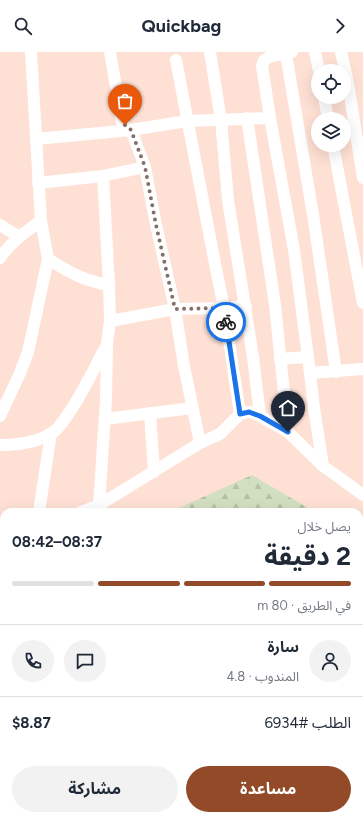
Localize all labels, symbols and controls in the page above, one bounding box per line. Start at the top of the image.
icon: search [12,15,34,37]
text: Quickbag [142,15,221,37]
icon: forward [329,15,351,37]
map controls [311,64,351,152]
button: locate [311,64,351,104]
pin [108,84,142,125]
icon: bag [114,90,136,112]
button: layers [311,112,351,152]
courier [206,302,246,342]
icon: bike [215,311,237,333]
pin [271,391,305,432]
icon: home [277,397,299,419]
text: يصل خلال [298,519,351,534]
text: 08:37–08:42 [12,533,102,551]
text: 2 دقيقة [264,540,351,572]
text: في الطريق · 80 m [257,598,351,613]
text: سارة [267,638,299,656]
button: phone [12,640,54,682]
button: chat [64,640,106,682]
button: person [309,640,351,682]
text: المندوب · 4.8 [226,669,299,684]
text: $8.87 [12,714,51,732]
text: الطلب #6934 [264,714,351,732]
button: مشاركة [12,766,178,812]
button: مساعدة [186,766,351,812]

